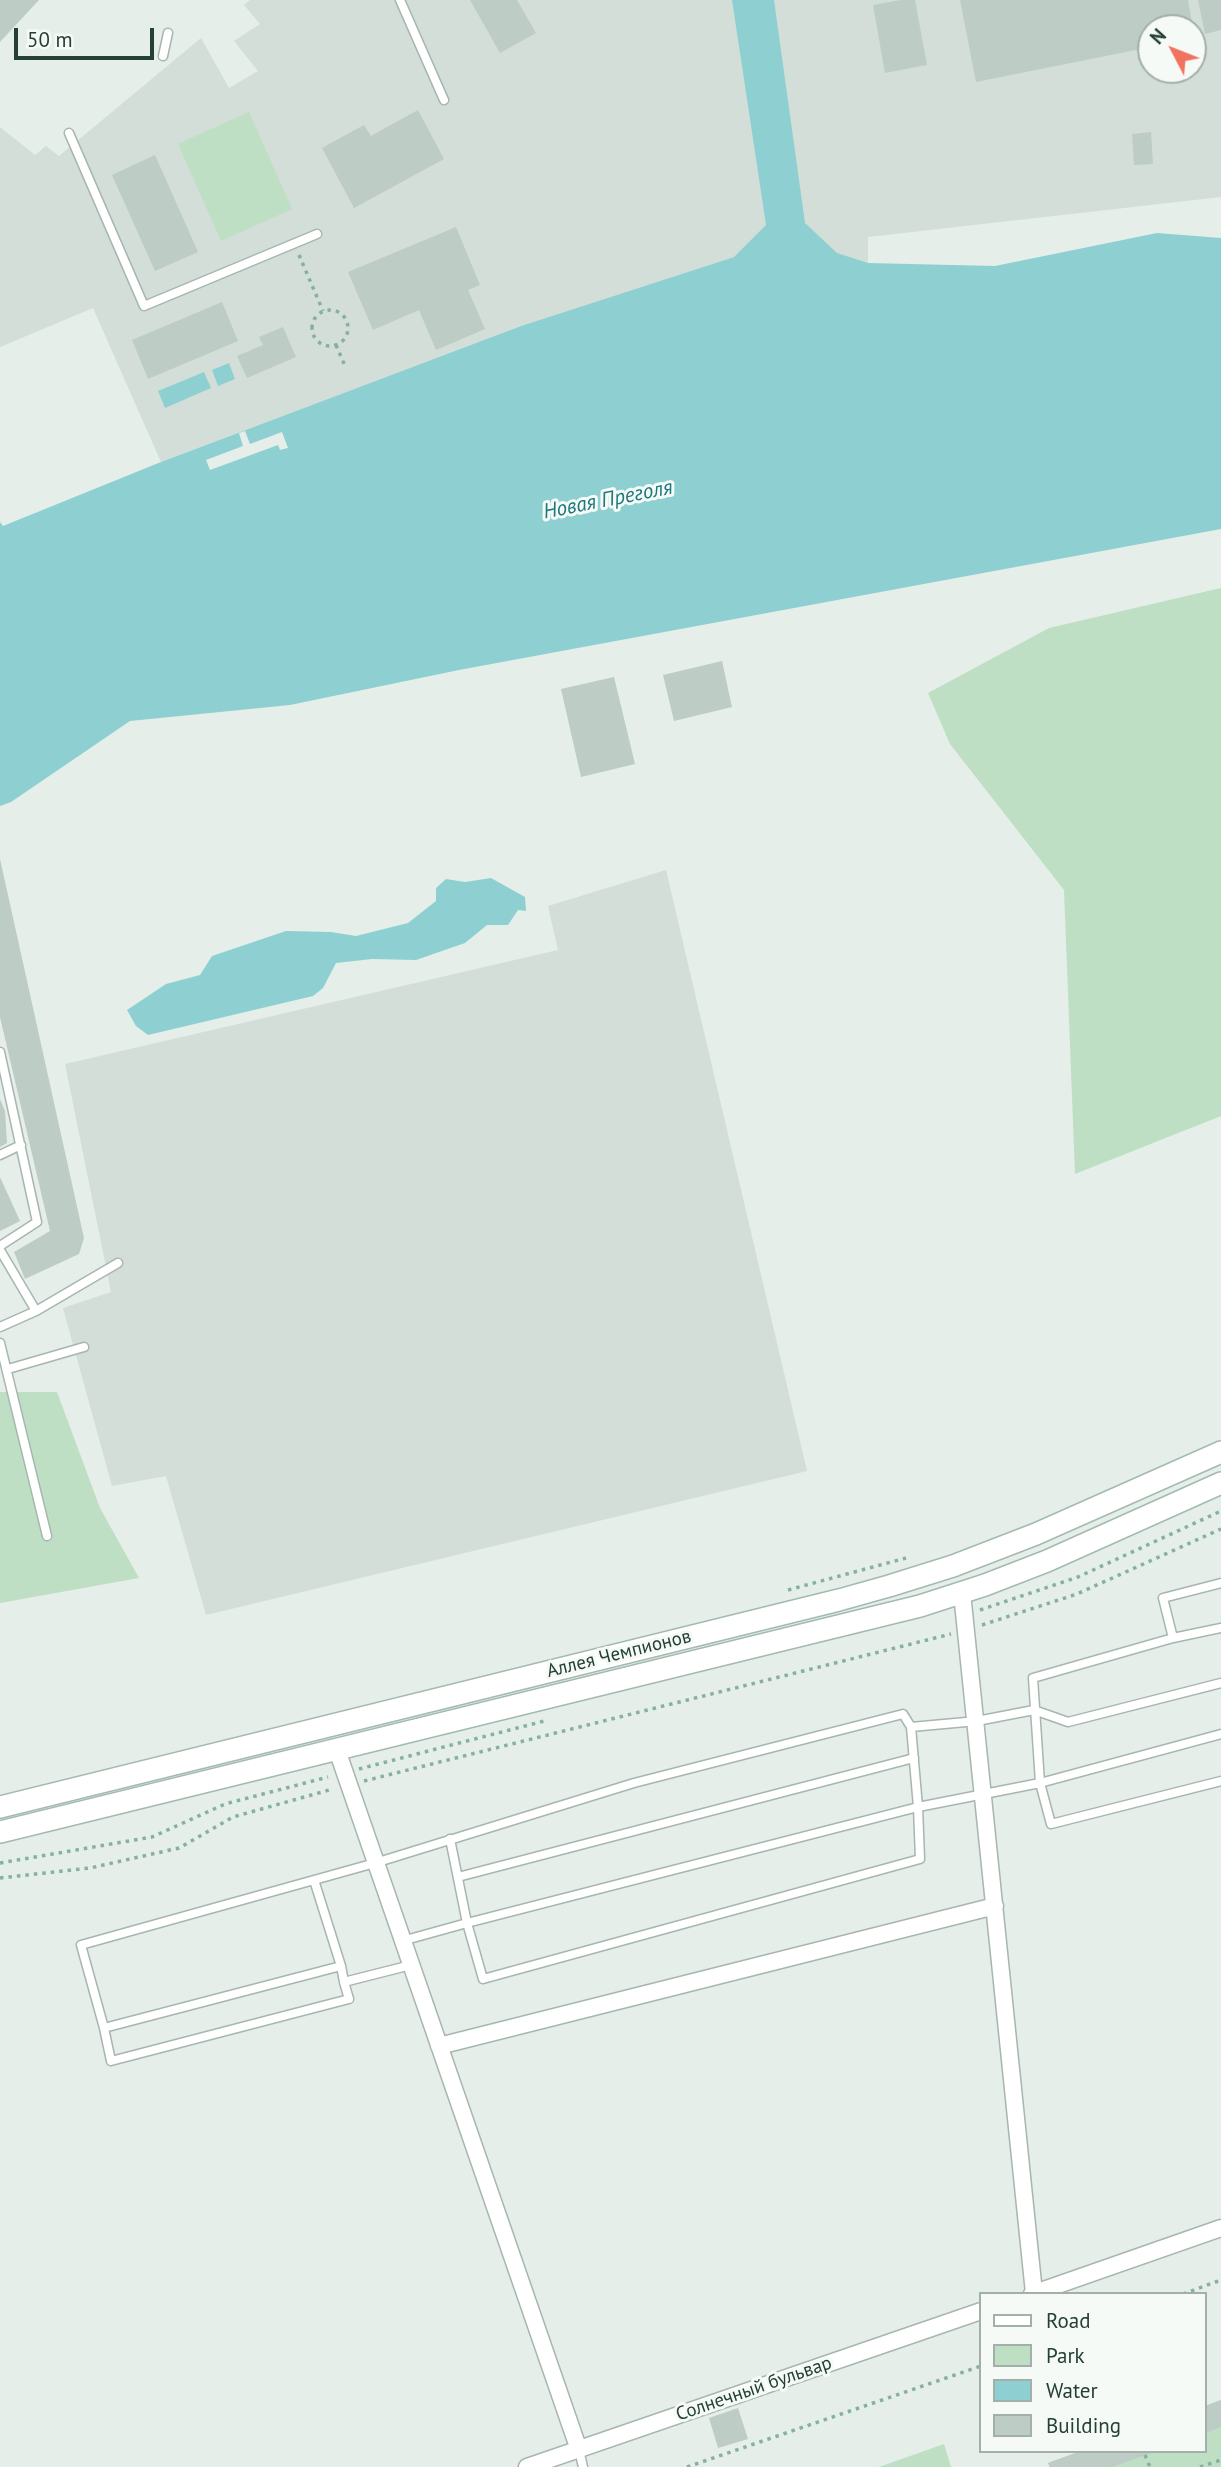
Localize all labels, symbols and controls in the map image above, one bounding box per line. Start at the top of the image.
scale bar [18,14,158,58]
north arrow [1137,14,1207,84]
text: N [1145,24,1171,49]
text: 50 m [27,26,73,53]
water label: Новая Преголя [541,475,675,525]
street label: Аллея Чемпионов [544,1625,694,1683]
legend [979,2292,1207,2453]
text: Road [1046,2307,1090,2334]
text: Park [1046,2342,1085,2369]
street label: Солнечный бульвар [673,2352,835,2426]
text: Water [1046,2377,1098,2404]
text: Building [1046,2412,1121,2439]

